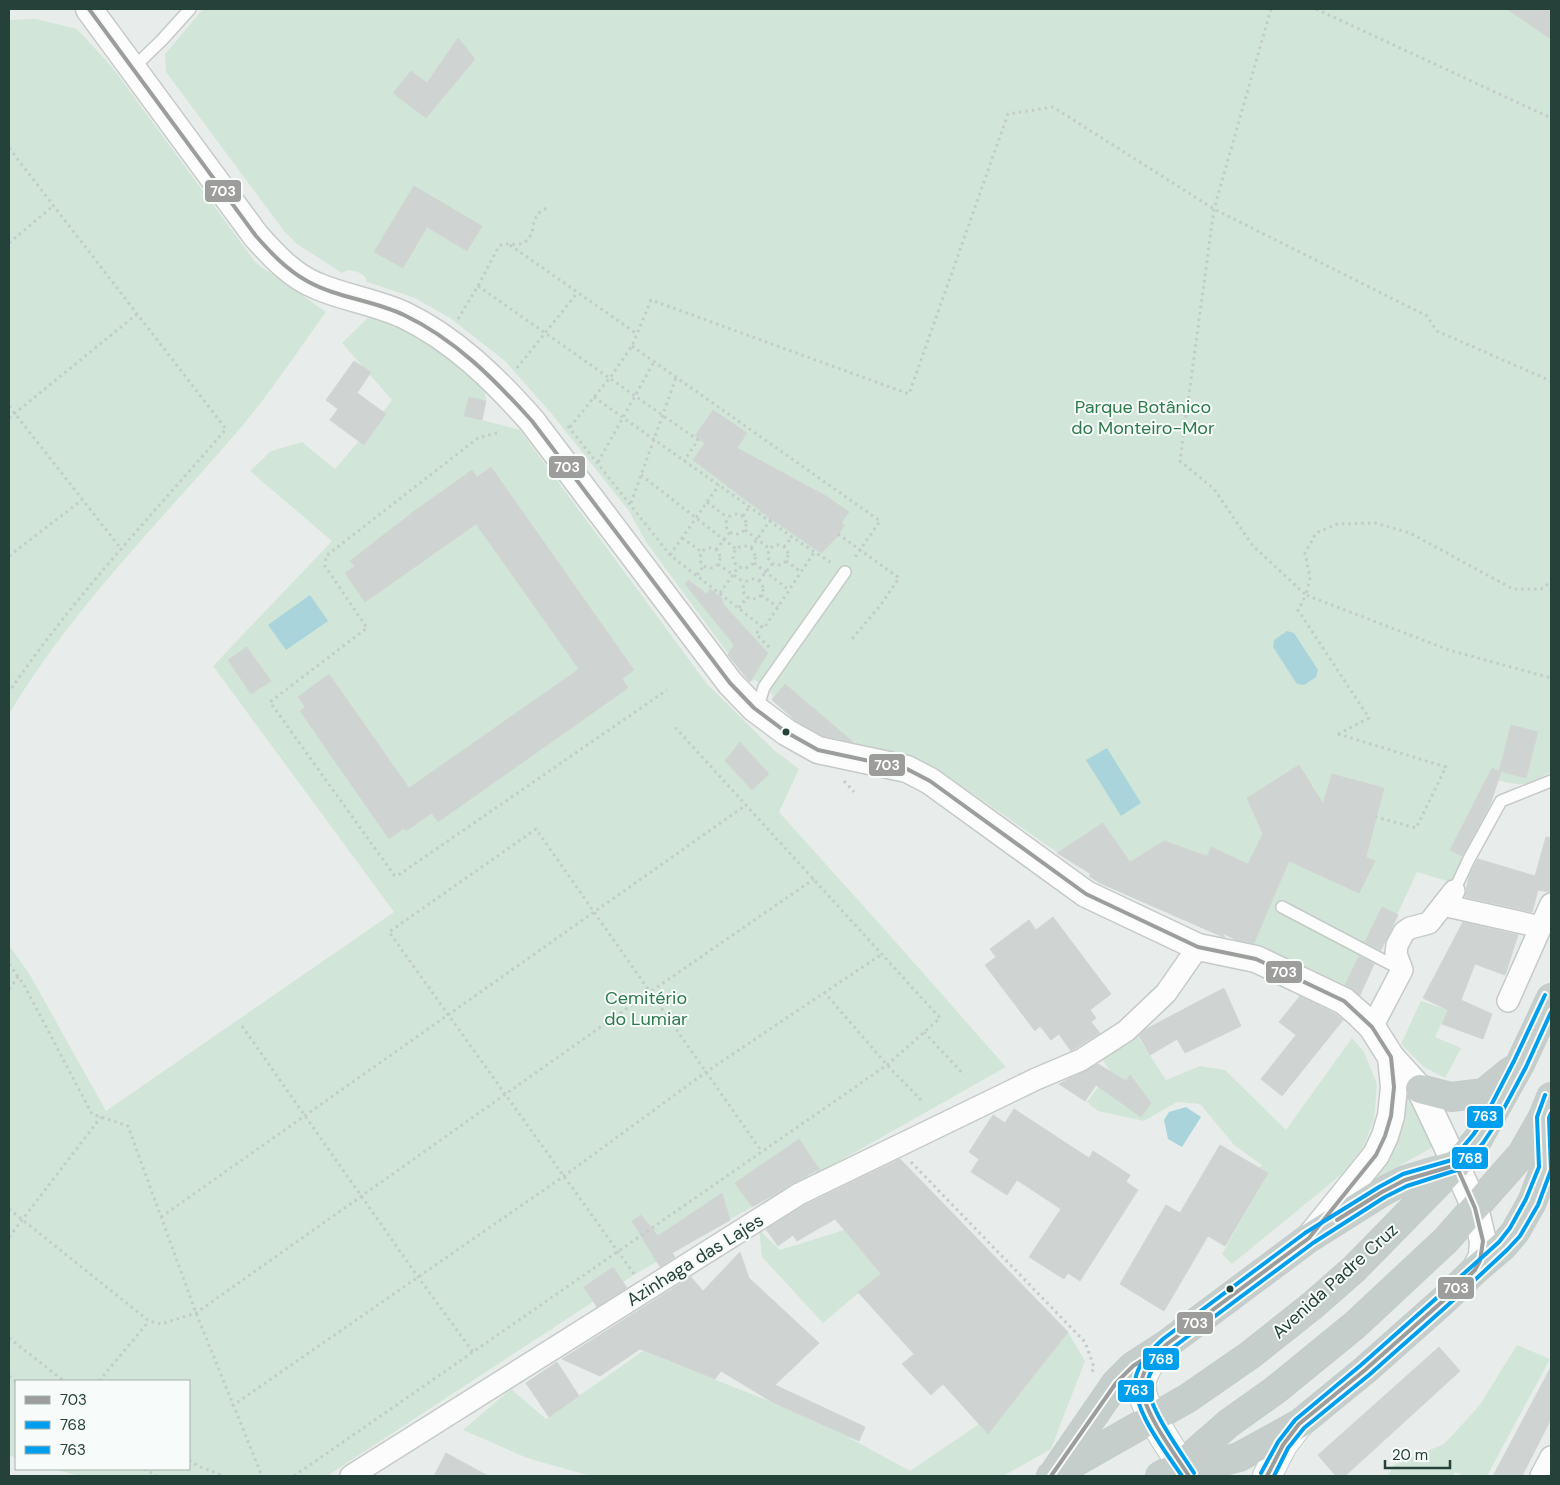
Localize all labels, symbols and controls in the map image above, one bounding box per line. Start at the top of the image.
line badge: 703 [204,179,242,203]
text: 703 [210,182,236,200]
park label: Parque Botânico do Monteiro-Mor [1071,395,1215,440]
line badge: 703 [548,455,586,479]
text: 703 [554,458,580,476]
unlabelled marker [781,727,791,737]
line badge: 703 [868,753,906,777]
text: 703 [874,756,900,774]
line badge: 703 [1265,960,1303,984]
text: 703 [1271,963,1297,981]
park label: Cemitério do Lumiar [604,986,688,1031]
line badge: 763 [1466,1105,1504,1129]
text: 763 [1473,1107,1497,1125]
line badge: 768 [1451,1146,1489,1170]
text: 768 [1457,1149,1483,1167]
street label: Azinhaga das Lajes [622,1208,768,1312]
street label: Avenida Padre Cruz [1267,1218,1403,1344]
line badge: 703 [1437,1276,1475,1300]
text: 703 [1443,1279,1469,1297]
unlabelled marker [1225,1284,1235,1294]
line badge: 703 [1176,1311,1214,1335]
text: 703 [1182,1314,1208,1332]
line badge: 768 [1142,1347,1180,1371]
text: 768 [1148,1350,1174,1368]
line badge: 763 [1117,1379,1155,1403]
legend [15,1380,190,1470]
text: 763 [1124,1381,1148,1399]
text: 703 [60,1390,87,1410]
text: 768 [60,1415,86,1435]
scale bar [1385,1438,1450,1470]
text: 763 [60,1440,86,1460]
text: 20 m [1392,1445,1428,1465]

